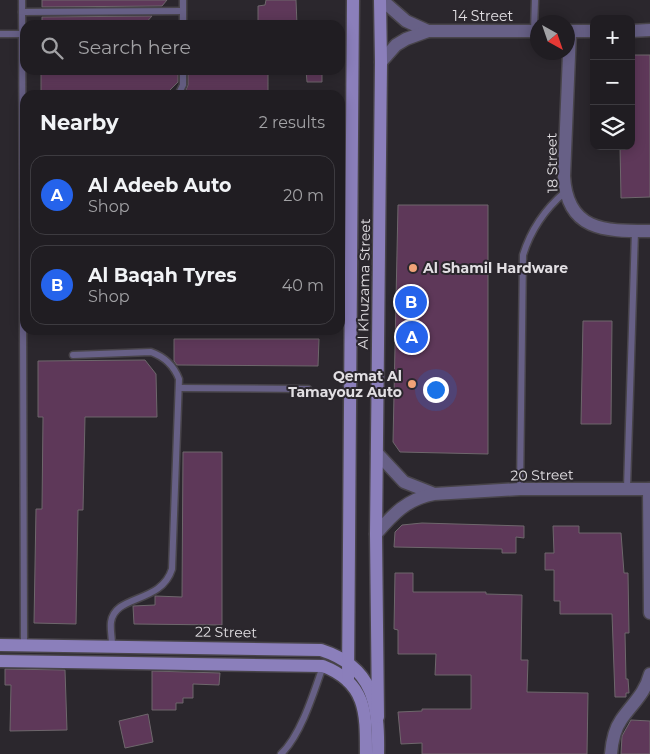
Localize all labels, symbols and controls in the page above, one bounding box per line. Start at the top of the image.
street label: 14 Street [453,7,513,25]
north arrow [530,15,575,60]
map controls [590,15,635,150]
button: + [590,15,635,60]
search box [20,20,345,75]
icon: search [38,34,66,62]
text: Search here [78,36,191,59]
button: − [590,60,635,105]
button: layers [590,105,635,150]
text: Nearby [40,110,119,135]
text: 2 results [259,113,325,132]
street label: 18 Street [542,133,562,193]
text: Al Adeeb Auto [88,174,232,197]
text: A [51,186,63,205]
text: 20 m [283,186,324,205]
text: Shop [88,197,130,216]
street label: Al Khuzama Street [354,218,374,350]
place label: Al Shamil Hardware [422,259,568,277]
marker: Al Shamil Hardware [407,262,419,274]
text: Al Baqah Tyres [88,264,237,287]
text: B [51,276,63,295]
text: 40 m [282,276,324,295]
pin: B [395,283,427,321]
text: Shop [88,287,130,306]
pin: A [396,318,428,356]
place label: Qemat Al Tamayouz Auto [288,367,402,401]
your location [423,377,449,403]
marker: Qemat Al Tamayouz Auto [406,378,418,390]
street label: 20 Street [510,465,574,485]
street label: 22 Street [195,622,257,642]

